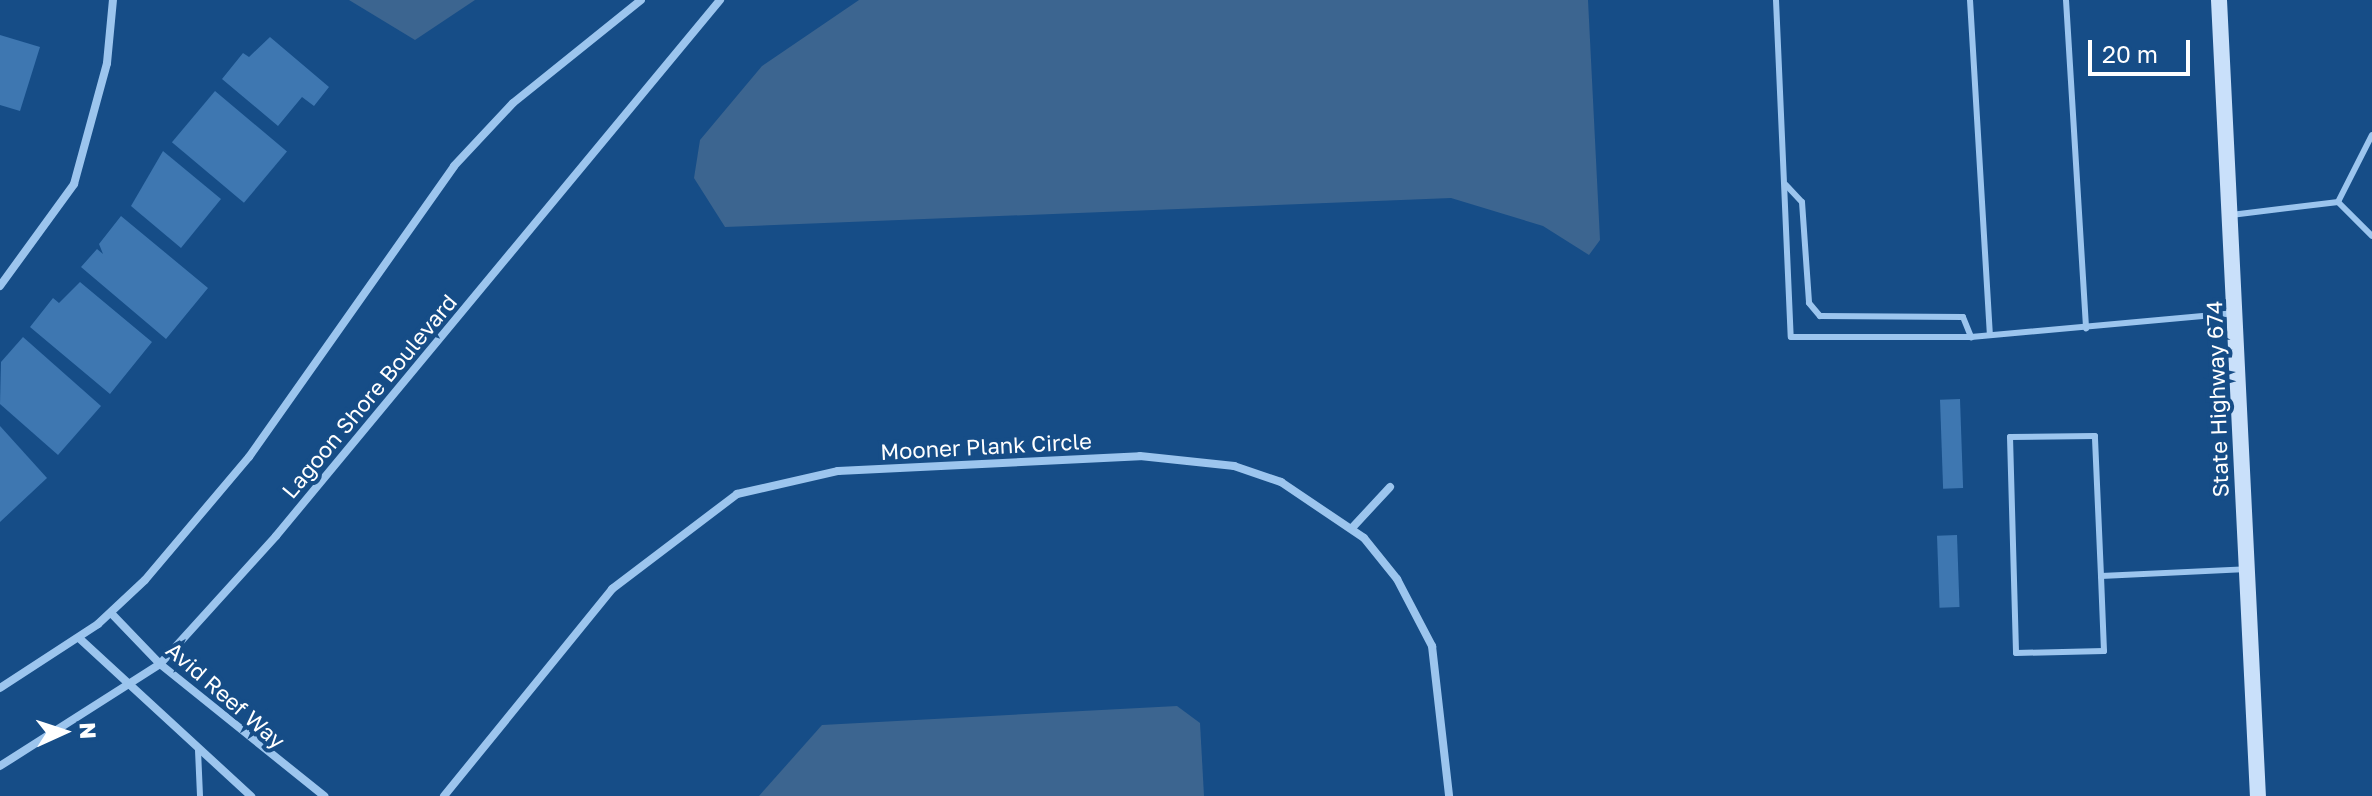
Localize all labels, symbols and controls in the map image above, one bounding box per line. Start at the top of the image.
scale bar [2092,24,2194,74]
text: 20 m [2102,39,2158,68]
street label: Lagoon Shore Boulevard [276,289,462,503]
street label: State Highway 674 [2200,300,2234,498]
street label: Mooner Plank Circle [880,427,1092,465]
street label: Avid Reef Way [161,636,291,754]
north arrow [24,692,104,772]
text: N [75,722,102,740]

